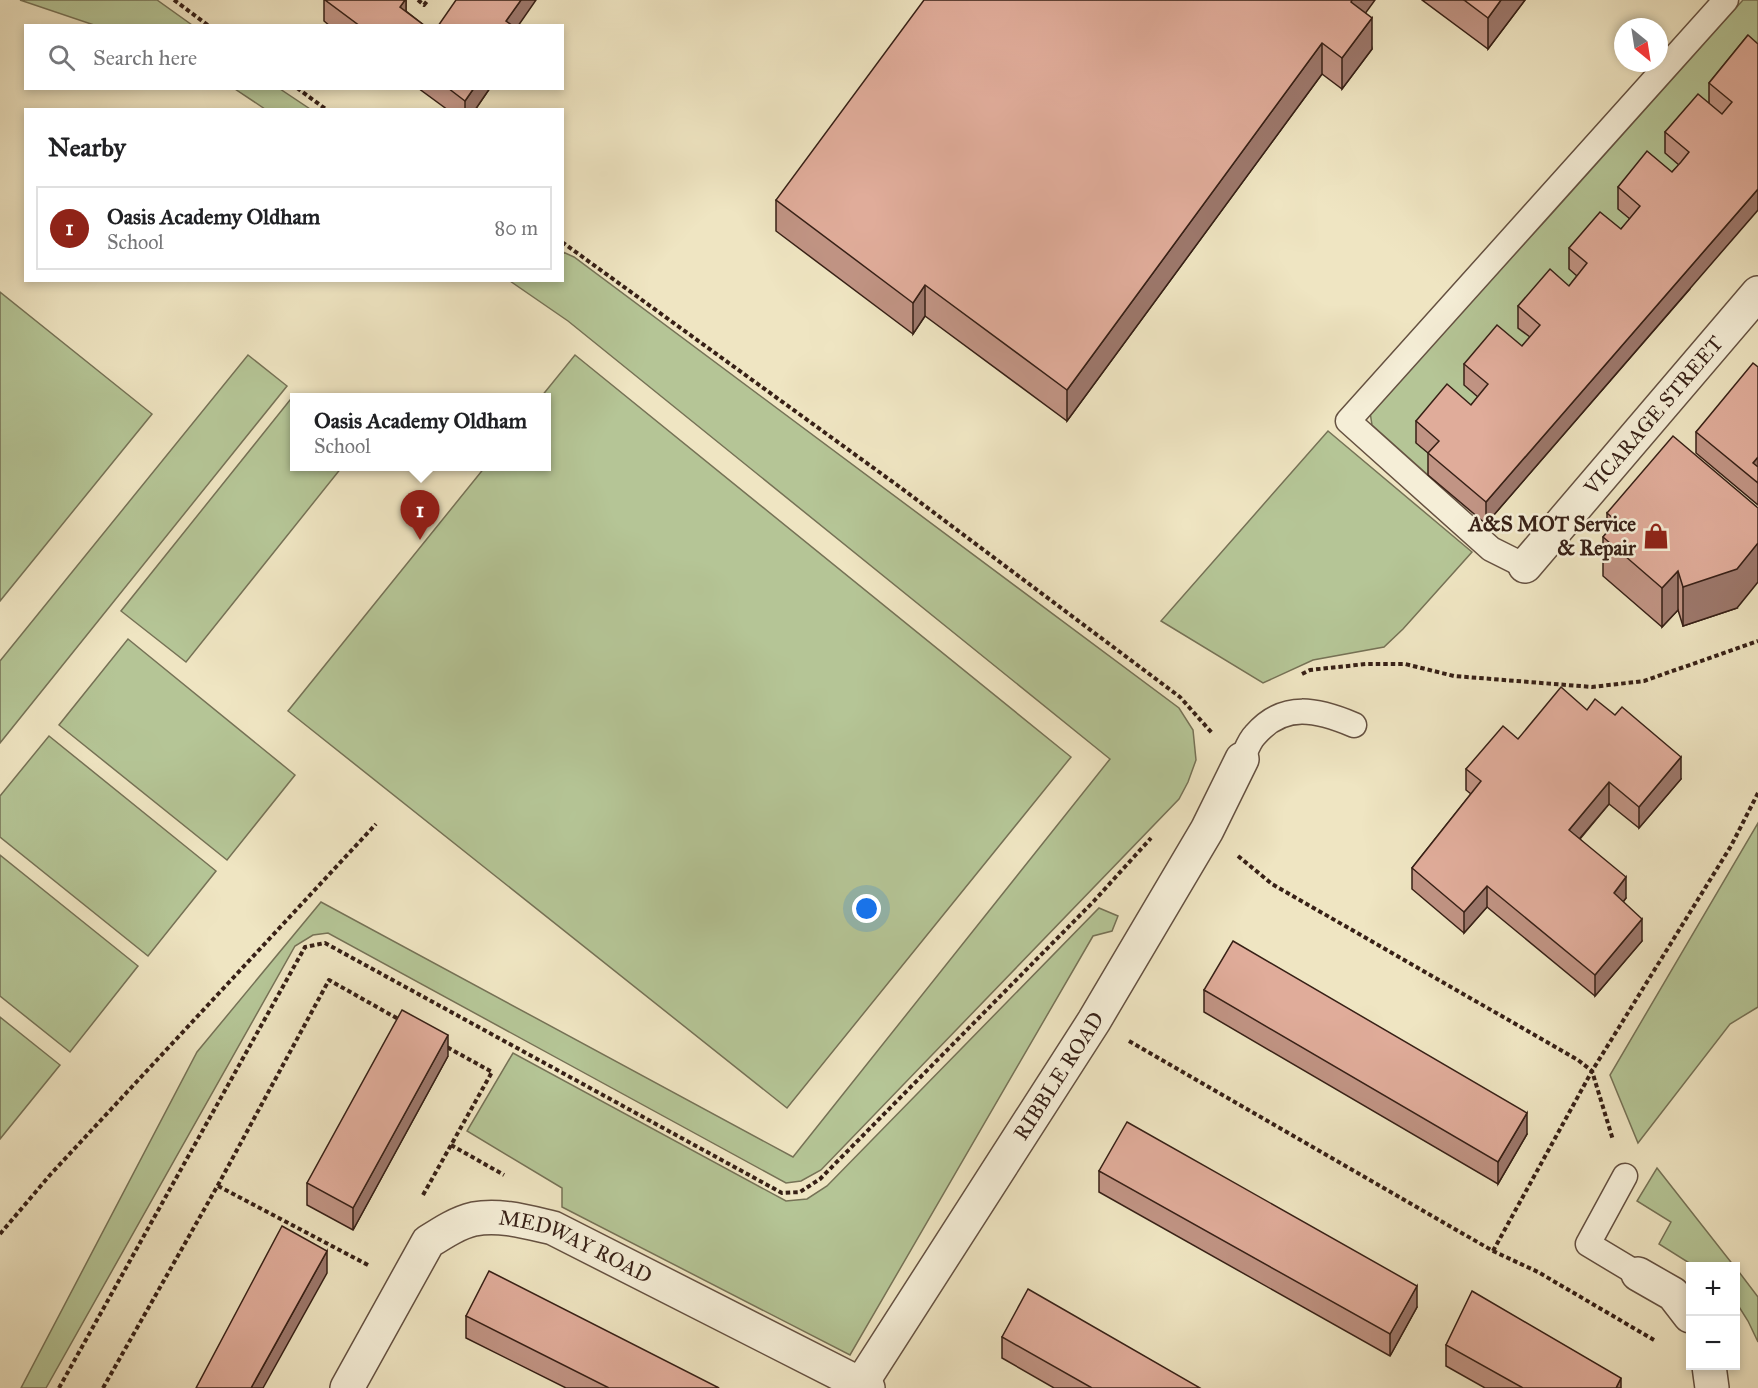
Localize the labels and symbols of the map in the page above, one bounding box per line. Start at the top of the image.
north arrow [1614,18,1668,72]
street label: VICARAGE STREET [1578,331,1729,501]
pin: 1 [400,490,440,540]
place label: A&S MOT Service & Repair [1467,511,1637,561]
shop icon: A&S MOT Service & Repair [1641,521,1671,551]
your location [852,894,881,923]
street label: RIBBLE ROAD [1008,1007,1109,1145]
street label: MEDWAY ROAD [497,1204,656,1289]

